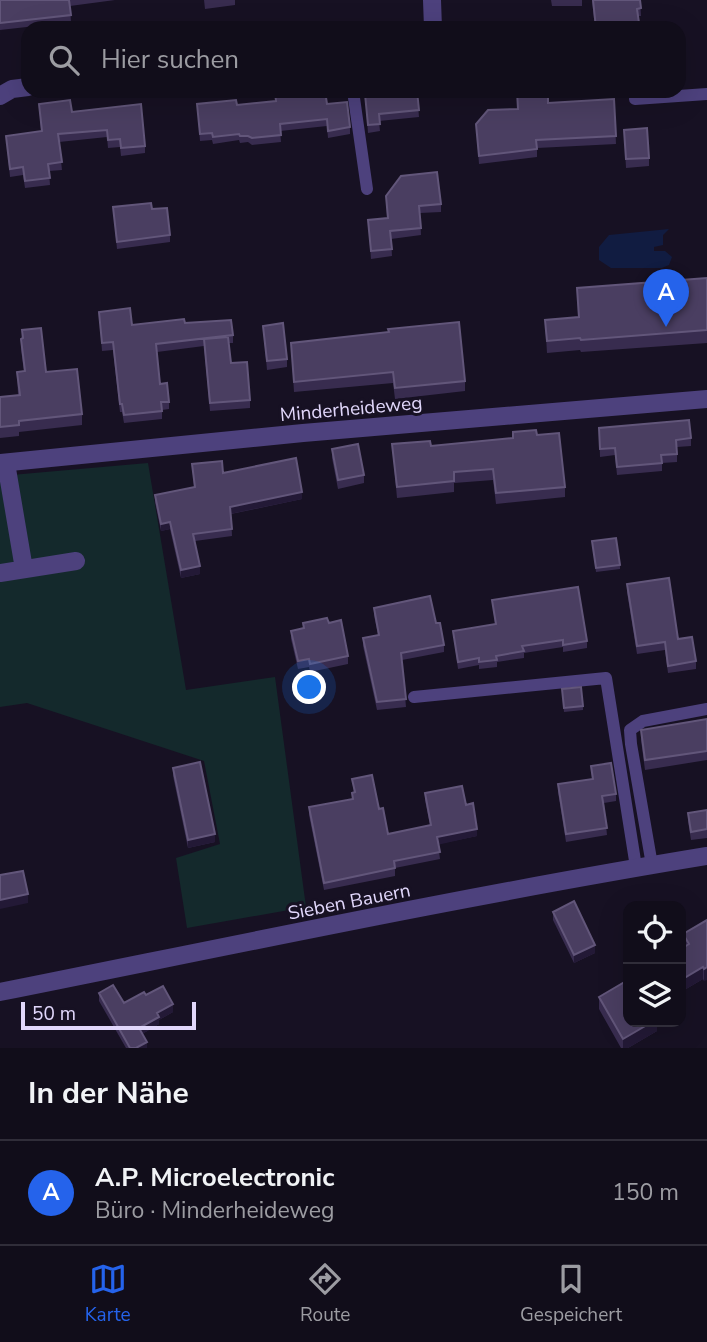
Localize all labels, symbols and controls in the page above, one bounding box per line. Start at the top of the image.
search box [21,21,686,98]
icon: search [45,41,83,79]
text: Hier suchen [101,42,239,77]
pin: A [643,269,689,327]
street label: Minderheideweg [279,390,423,428]
your location [292,670,326,704]
street label: Sieben Bauern [286,877,413,927]
map controls [623,901,686,1027]
button: locate [623,901,686,964]
button: layers [623,964,686,1027]
scale bar [21,999,196,1031]
text: 50 m [32,1001,76,1027]
text: In der Nähe [28,1073,189,1114]
text: A.P. Microelectronic [95,1160,335,1195]
text: A [42,1177,60,1208]
text: 150 m [612,1177,679,1208]
text: Büro · Minderheideweg [95,1195,334,1226]
tab: Karte [85,1260,131,1328]
tab: Route [300,1260,350,1328]
tab: Gespeichert [520,1260,622,1328]

